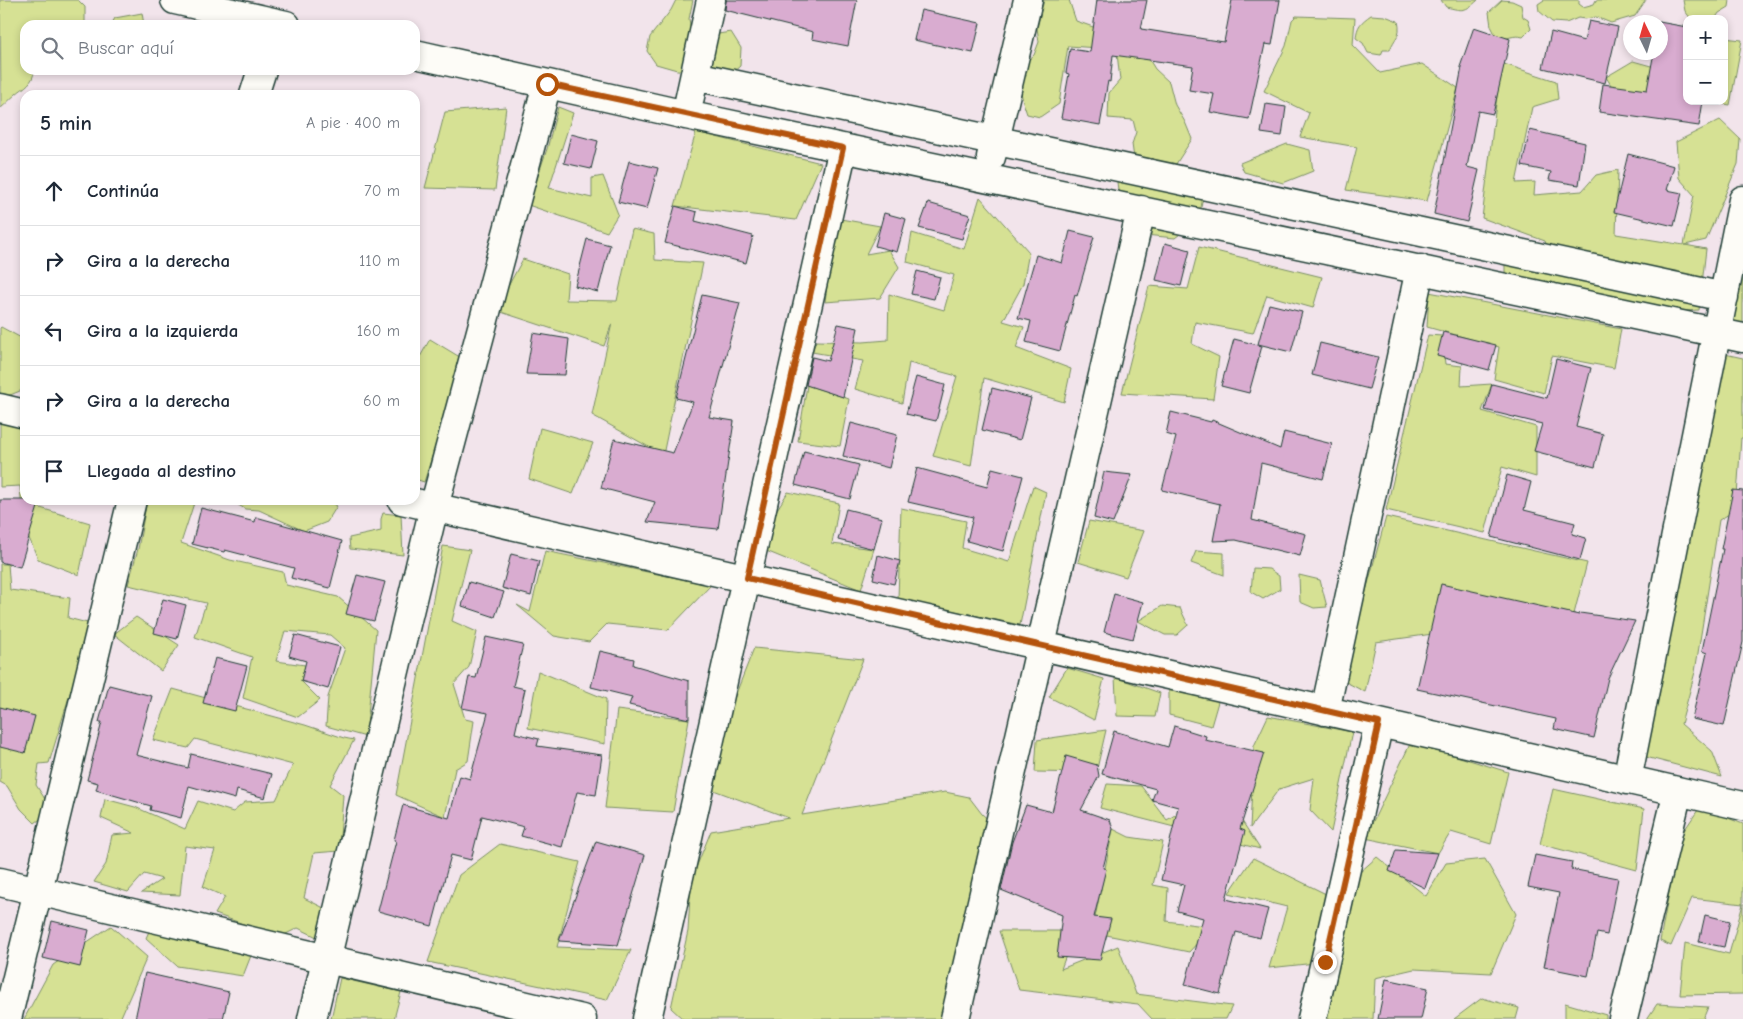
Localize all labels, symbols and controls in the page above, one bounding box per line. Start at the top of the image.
north arrow [1623,15,1668,60]
map controls [1683,15,1728,105]
button: + [1683,15,1728,60]
search box [20,20,420,75]
icon: search [38,34,66,62]
text: Buscar aquí [78,37,174,59]
button: − [1683,60,1728,105]
route start [536,73,559,96]
text: 5 min [40,111,92,135]
text: A pie · 400 m [306,114,400,132]
icon: ahead [40,177,68,205]
text: Continúa [87,180,159,202]
text: 70 m [364,182,400,200]
icon: right [40,247,68,275]
text: Gira a la derecha [87,250,230,272]
text: 110 m [359,252,400,270]
icon: left [40,317,68,345]
text: Gira a la izquierda [87,320,238,342]
text: 160 m [357,322,400,340]
icon: right [40,387,68,415]
text: Gira a la derecha [87,390,230,412]
text: 60 m [363,392,400,410]
icon: arrive [40,457,68,485]
text: Llegada al destino [87,460,236,482]
route end [1314,951,1337,974]

